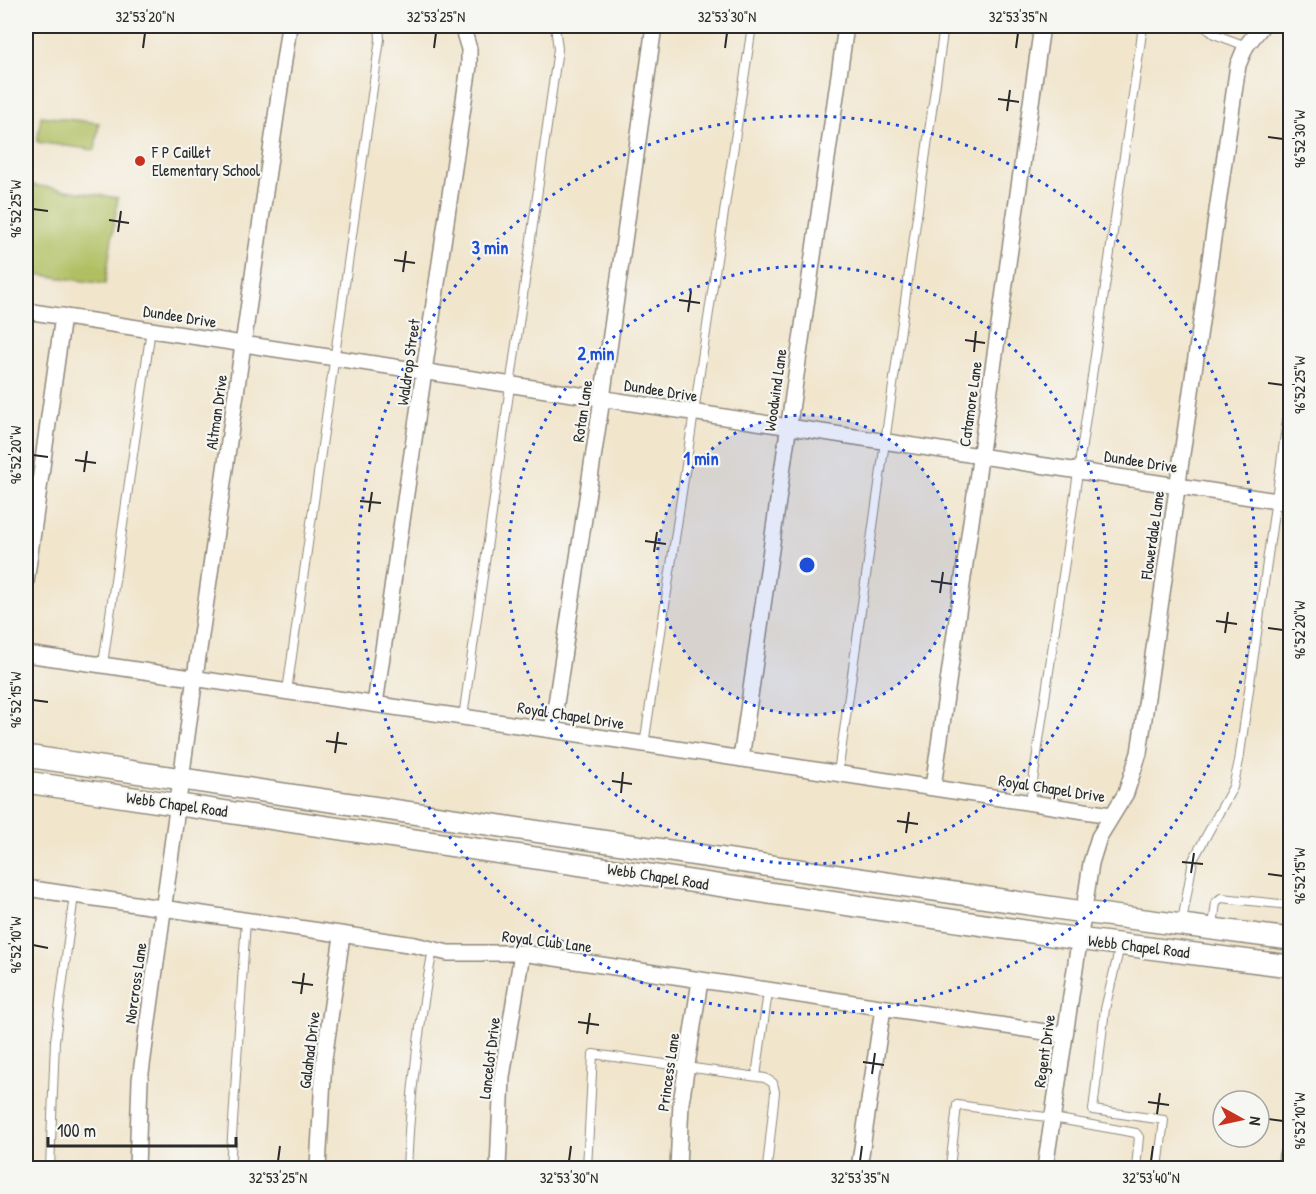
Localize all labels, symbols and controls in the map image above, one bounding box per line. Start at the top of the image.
text: 32°53'20"N [115,6,175,27]
text: 32°53'25"N [407,6,465,27]
text: 32°53'30"N [698,6,756,27]
text: 32°53'35"N [989,6,1047,27]
text: 96°52'30"W [1289,109,1310,168]
place label: F P Caillet Elementary School [151,141,261,181]
marker: F P Caillet Elementary School [133,154,147,168]
text: 96°52'25"W [5,179,26,238]
text: 3 min [472,235,508,260]
street label: Dundee Drive [142,299,219,333]
street label: Waldrop Street [391,317,425,407]
text: 2 min [578,341,614,366]
street label: Woodwind Lane [758,347,792,433]
text: 96°52'25"W [1289,355,1310,414]
street label: Catamore Lane [953,359,987,448]
street label: Altman Drive [200,372,232,451]
street label: Dundee Drive [623,373,700,407]
street label: Rotan Lane [567,378,597,443]
text: 96°52'20"W [5,425,26,484]
street label: Dundee Drive [1103,444,1180,478]
text: 1 min [683,446,719,471]
street label: Flowerdale Lane [1135,489,1169,582]
centre of rings [797,555,817,575]
text: 96°52'20"W [1289,600,1310,659]
text: 96°52'15"W [5,671,26,728]
street label: Royal Chapel Drive [516,696,627,734]
street label: Royal Chapel Drive [997,769,1108,807]
street label: Webb Chapel Road [125,786,229,822]
text: 96°52'15"W [1289,847,1310,904]
street label: Webb Chapel Road [606,857,710,895]
text: 96°52'10"W [5,916,26,973]
street label: Royal Club Lane [501,925,594,957]
street label: Webb Chapel Road [1087,929,1191,963]
street label: Norcross Lane [118,940,152,1025]
street label: Galahad Drive [293,1010,325,1090]
street label: Regent Drive [1028,1012,1060,1089]
street label: Lancelot Drive [473,1015,505,1100]
street label: Princess Lane [652,1031,684,1113]
north arrow [1211,1089,1271,1149]
text: 96°52'10"W [1289,1092,1310,1149]
scale bar [48,1110,236,1148]
text: N [1244,1115,1267,1127]
text: 100 m [57,1118,96,1143]
text: 32°53'25"N [249,1167,307,1188]
text: 32°53'30"N [540,1167,598,1188]
text: 32°53'35"N [831,1167,889,1188]
text: 32°53'40"N [1122,1167,1180,1188]

